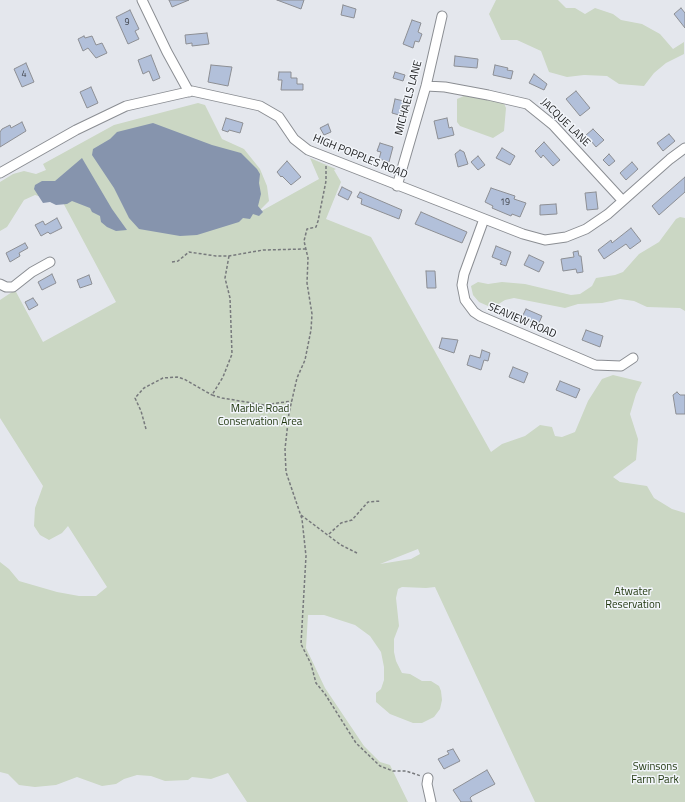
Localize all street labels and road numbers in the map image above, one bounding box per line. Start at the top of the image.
street label: MICHAELS LANE [393,59,425,137]
street label: JACQUE LANE [538,96,592,150]
street label: HIGH POPPLES ROAD [311,132,409,182]
street label: SEAVIEW ROAD [486,301,558,341]

